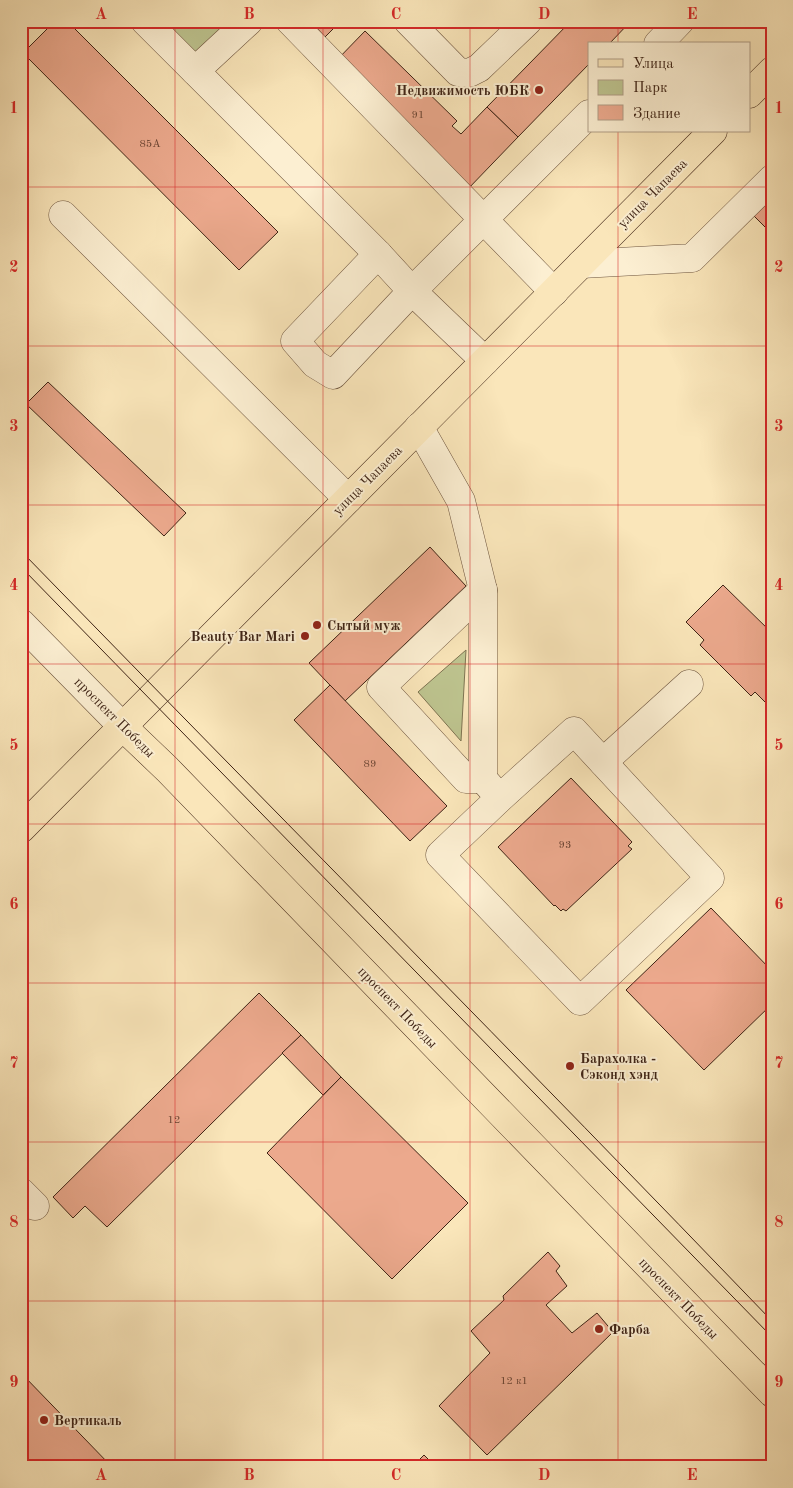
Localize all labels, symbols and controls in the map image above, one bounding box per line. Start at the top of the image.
text: A [95,7,107,23]
text: B [243,7,255,23]
text: C [391,7,401,23]
text: D [538,7,550,23]
text: E [686,7,698,23]
legend [588,42,750,132]
text: Улица [633,57,674,72]
text: Парк [633,81,668,96]
place label: Недвижимость ЮБК [396,84,530,98]
marker: Недвижимость ЮБК [533,84,545,96]
text: 1 [9,101,19,117]
text: 1 [774,101,784,117]
text: Здание [633,107,680,122]
house number: 91 [412,110,424,121]
house number: 85А [139,139,161,150]
street label: улица Чапаева [615,156,690,231]
text: 2 [9,260,19,276]
text: 2 [774,260,784,276]
text: 3 [9,419,19,435]
text: 3 [774,419,784,435]
street label: улица Чапаева [330,443,405,518]
text: 4 [9,578,19,594]
text: 4 [774,578,784,594]
marker: Сытый муж [311,619,323,631]
place label: Сытый муж [327,619,401,633]
place label: Beauty Bar Mari [190,630,295,644]
marker: Beauty Bar Mari [299,630,311,642]
street label: проспект Победы [71,675,157,761]
text: 5 [9,738,19,754]
text: 5 [774,738,784,754]
house number: 89 [364,759,376,770]
house number: 93 [559,840,571,851]
text: 6 [9,897,19,913]
text: 6 [774,897,784,913]
street label: проспект Победы [355,964,440,1051]
place label: Барахолка - Сэконд хэнд [580,1052,658,1082]
text: 7 [9,1056,19,1072]
text: 7 [774,1056,784,1072]
marker: Барахолка - Сэконд хэнд [564,1060,576,1072]
house number: 12 [168,1115,180,1126]
text: 8 [9,1215,19,1231]
text: 8 [774,1215,784,1231]
street label: проспект Победы [636,1255,721,1342]
marker: Фарба [593,1323,605,1335]
place label: Фарба [609,1323,650,1337]
text: 9 [9,1375,19,1391]
text: 9 [774,1375,784,1391]
house number: 12 к1 [500,1376,528,1387]
marker: Вертикаль [38,1414,50,1426]
place label: Вертикаль [54,1414,122,1428]
text: A [95,1468,107,1484]
text: B [243,1468,255,1484]
text: C [391,1468,401,1484]
text: D [538,1468,550,1484]
text: E [686,1468,698,1484]

